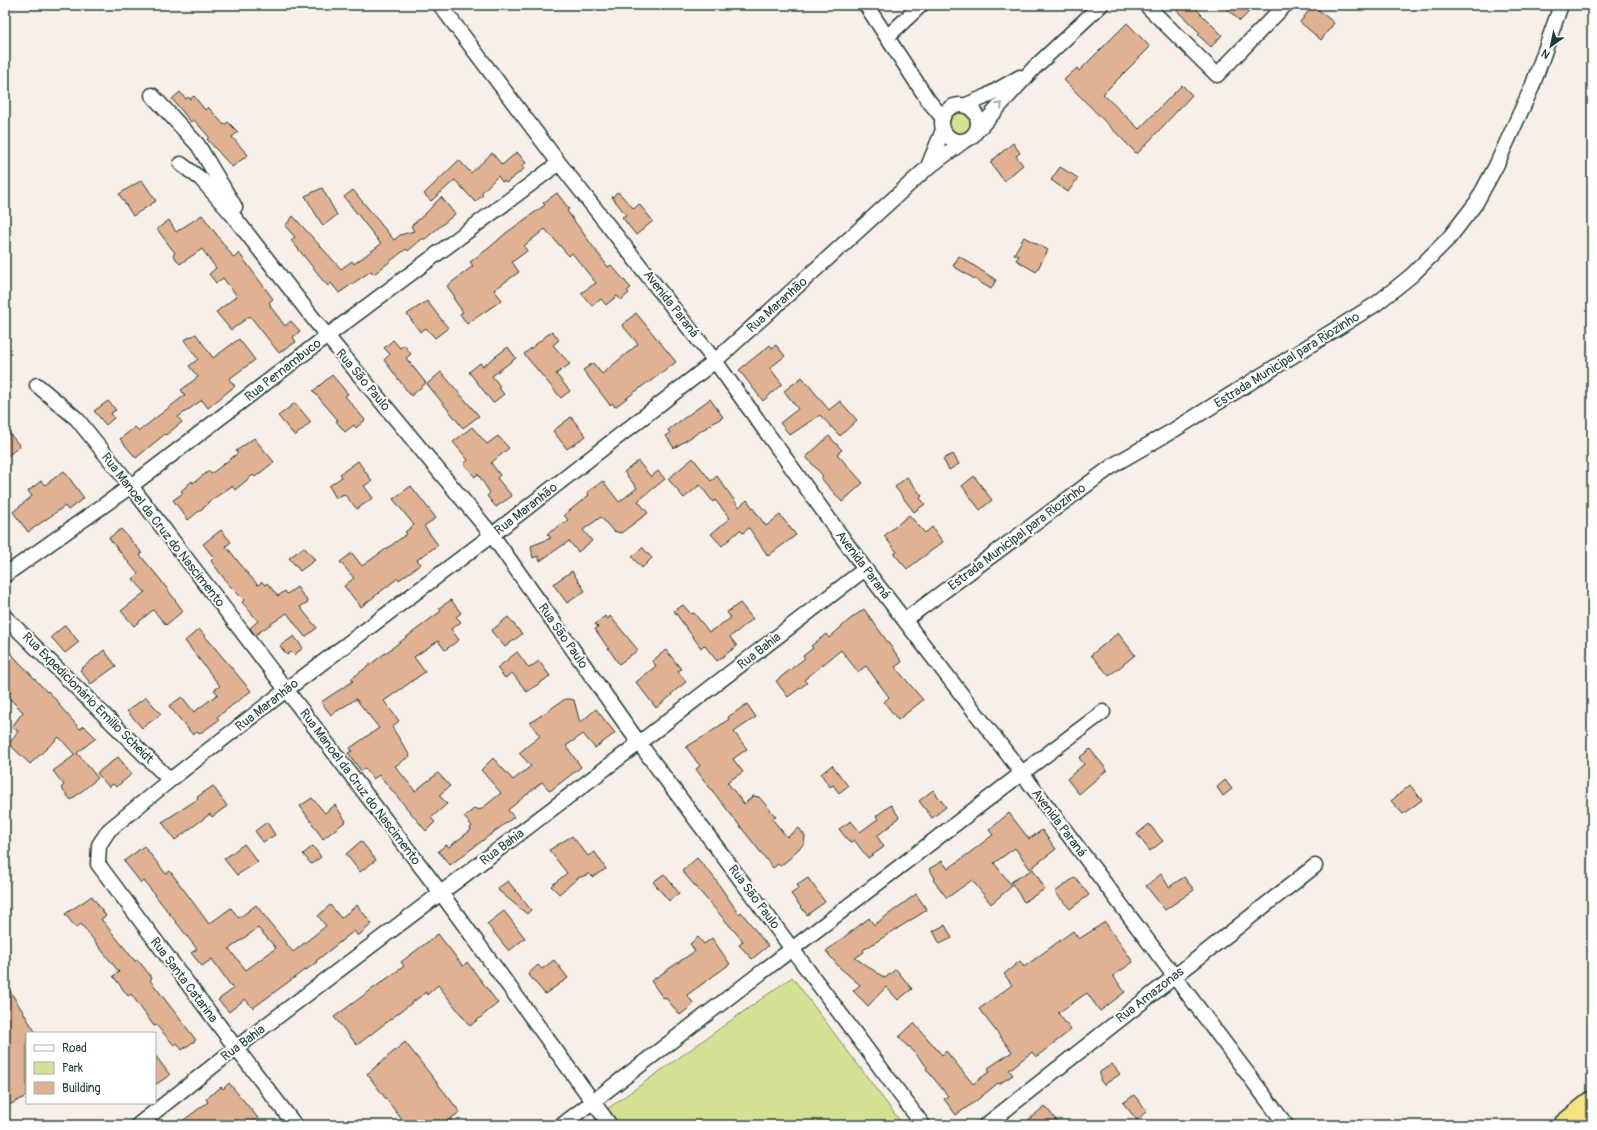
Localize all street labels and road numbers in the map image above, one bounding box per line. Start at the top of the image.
street label: Avenida Paraná [640,267,702,341]
street label: Rua Maranhão [743,274,811,336]
street label: Estrada Municipal para Riozinho [1211,309,1363,411]
street label: Rua Pernambuco [242,335,324,405]
street label: Rua São Paulo [332,346,394,414]
street label: Rua Manoel da Cruz do Nascimento [98,450,228,610]
street label: Rua Maranhão [491,479,561,539]
street label: Estrada Municipal para Riozinho [945,480,1089,594]
street label: Avenida Paraná [832,528,894,602]
street label: Rua São Paulo [535,600,591,672]
street label: Rua Expedicionário Emilio Scheidt [19,629,158,768]
street label: Rua Bahia [734,629,784,673]
street label: Rua Maranhão [232,675,302,735]
street label: Rua Manoel da Cruz do Nascimento [296,706,424,868]
street label: Avenida Paraná [1028,786,1090,860]
street label: Rua Bahia [477,825,527,869]
street label: Rua São Paulo [725,862,783,932]
street label: Rua Santa Catarina [147,934,221,1026]
street label: Rua Amazonas [1113,963,1187,1026]
street label: Rua Bahia [218,1021,268,1065]

